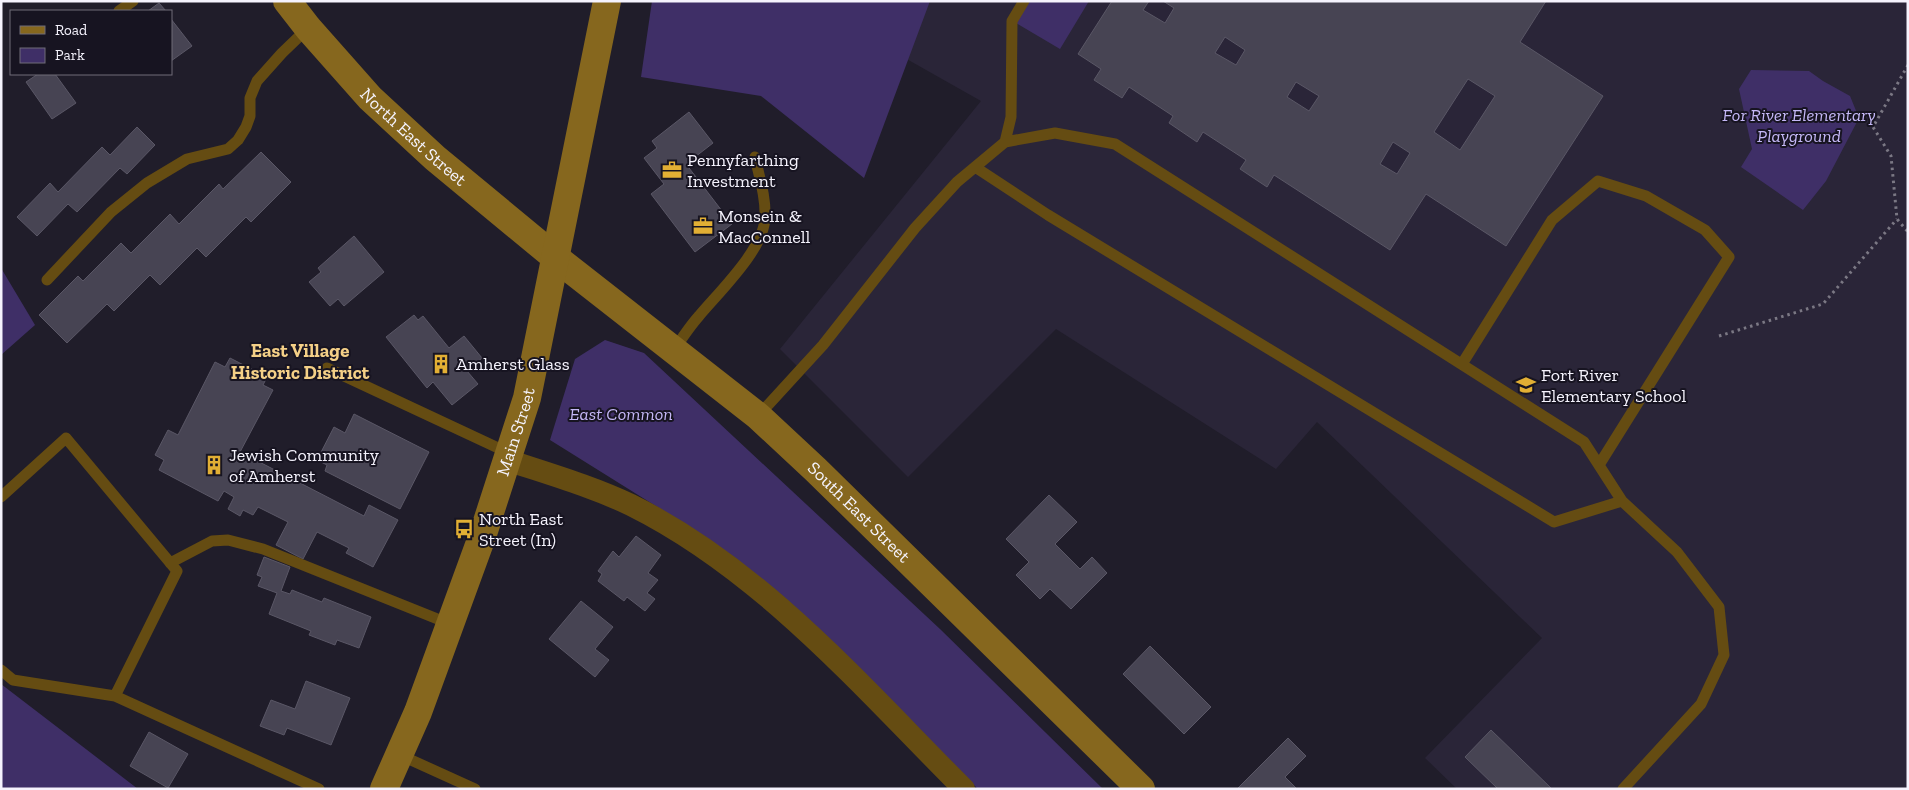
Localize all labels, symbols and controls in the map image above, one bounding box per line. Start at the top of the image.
legend [10,10,172,75]
text: Road [55,21,88,39]
text: Park [55,46,85,64]
street label: North East Street [355,83,471,191]
park label: For River Elementary Playground [1722,104,1876,147]
place label: Pennyfarthing Investment [687,149,799,192]
office icon: Pennyfarthing Investment [661,159,683,181]
place label: Monsein & MacConnell [718,205,810,248]
office icon: Monsein & MacConnell [692,215,714,237]
district label: East Village Historic District [231,339,370,384]
building icon: Amherst Glass [430,353,452,375]
place label: Amherst Glass [456,353,570,375]
place label: Fort River Elementary School [1541,364,1686,407]
school or university icon: Fort River Elementary School [1515,374,1537,396]
street label: Main Street [492,386,540,479]
park label: East Common [569,403,673,425]
place label: Jewish Community of Amherst [229,444,380,487]
building icon: Jewish Community of Amherst [203,454,225,476]
street label: South East Street [803,457,915,568]
place label: North East Street (In) [479,508,564,551]
bus stop icon: North East Street (In) [453,518,475,540]

